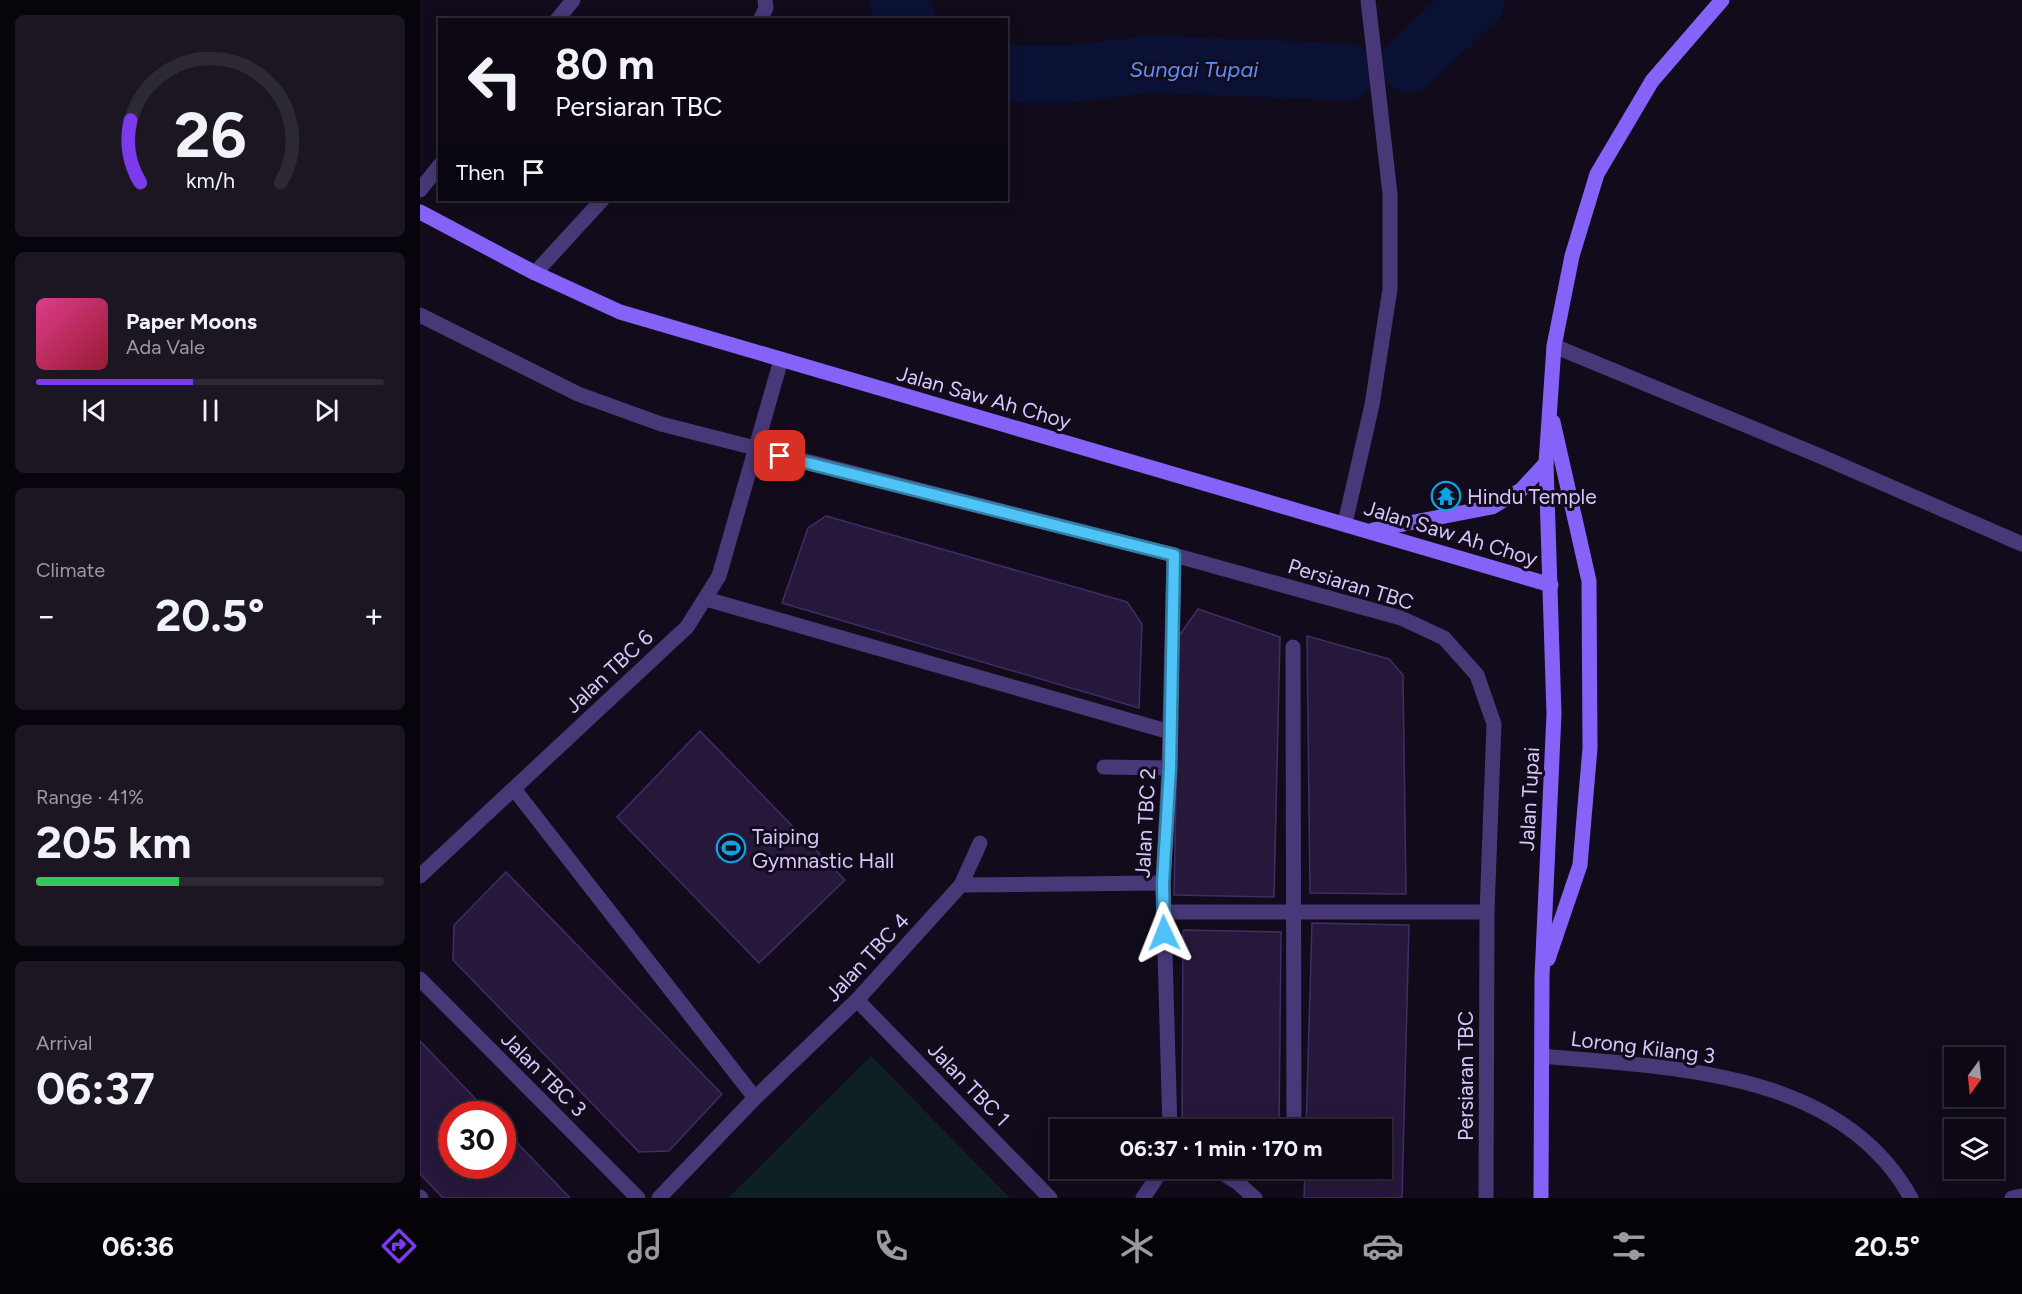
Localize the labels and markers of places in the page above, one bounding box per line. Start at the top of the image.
pin [754,430,805,481]
temple icon: Hindu Temple [1430,480,1462,512]
place label: Hindu Temple [1467,484,1597,509]
place label: Taiping Gymnastic Hall [752,824,894,873]
sports icon: Taiping Gymnastic Hall [715,832,747,864]

